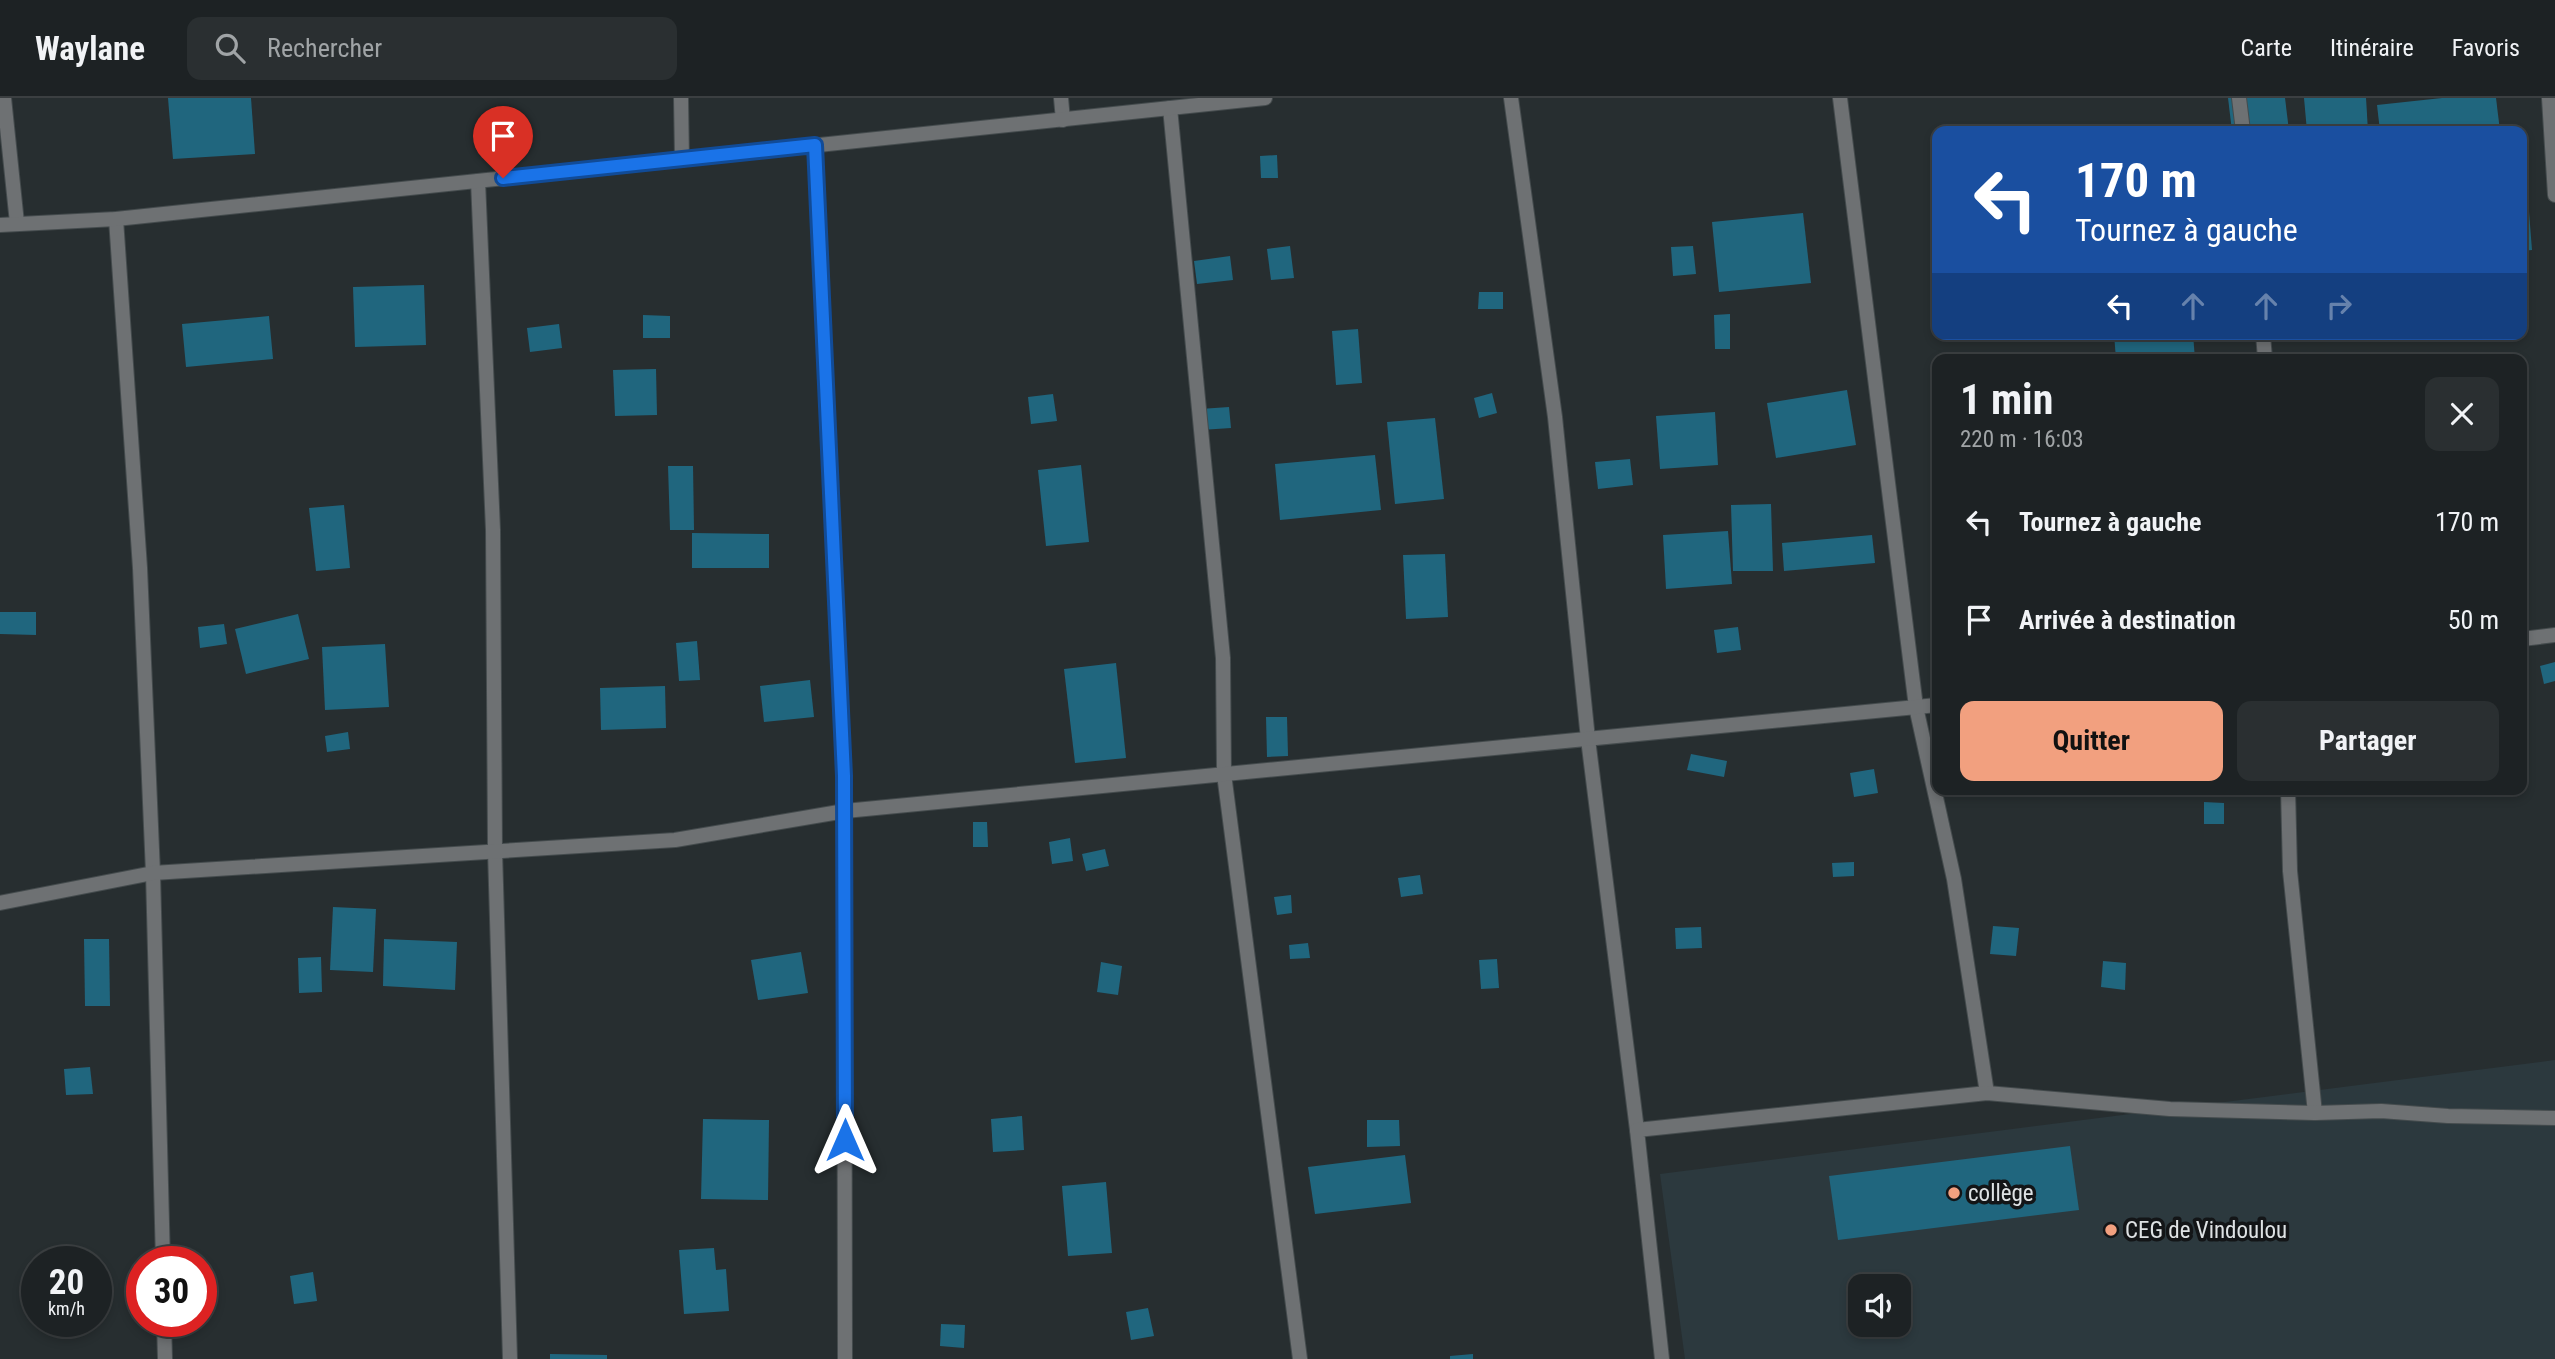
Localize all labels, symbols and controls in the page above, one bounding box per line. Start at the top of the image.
search box [187,17,677,80]
text: Waylane [35,29,145,68]
icon: search [211,29,249,67]
text: Rechercher [267,33,382,63]
text: Carte [2241,34,2292,62]
text: Itinéraire [2330,34,2414,62]
text: Favoris [2452,34,2520,62]
pin [473,106,533,178]
icon: arrive [484,117,522,155]
text: 170 m [2075,152,2197,209]
icon: left [1960,154,2051,245]
text: Tournez à gauche [2075,211,2298,249]
icon: left [2101,287,2139,325]
icon: ahead [2174,287,2212,325]
icon: ahead [2247,287,2285,325]
icon: right [2320,287,2358,325]
text: 1 min [1960,375,2053,424]
button: close [2425,377,2499,451]
text: 220 m · 16:03 [1960,426,2084,453]
icon: left [1960,503,1998,541]
text: Tournez à gauche [2019,507,2201,537]
text: 170 m [2435,507,2499,537]
icon: arrive [1960,601,1998,639]
text: Arrivée à destination [2019,605,2236,635]
text: 50 m [2448,605,2499,635]
button: Quitter [1960,701,2223,781]
button: Partager [2237,701,2499,781]
position arrow [808,1103,882,1177]
place label: collège [1968,1180,2034,1207]
marker: collège [1946,1185,1962,1201]
place label: CEG de Vindoulou [2125,1217,2287,1244]
marker: CEG de Vindoulou [2103,1222,2119,1238]
speed limit sign: 30 [126,1246,217,1337]
text: 20 [49,1262,84,1303]
map controls [1848,1274,1911,1337]
button: sound [1848,1274,1911,1337]
text: km/h [48,1298,85,1319]

